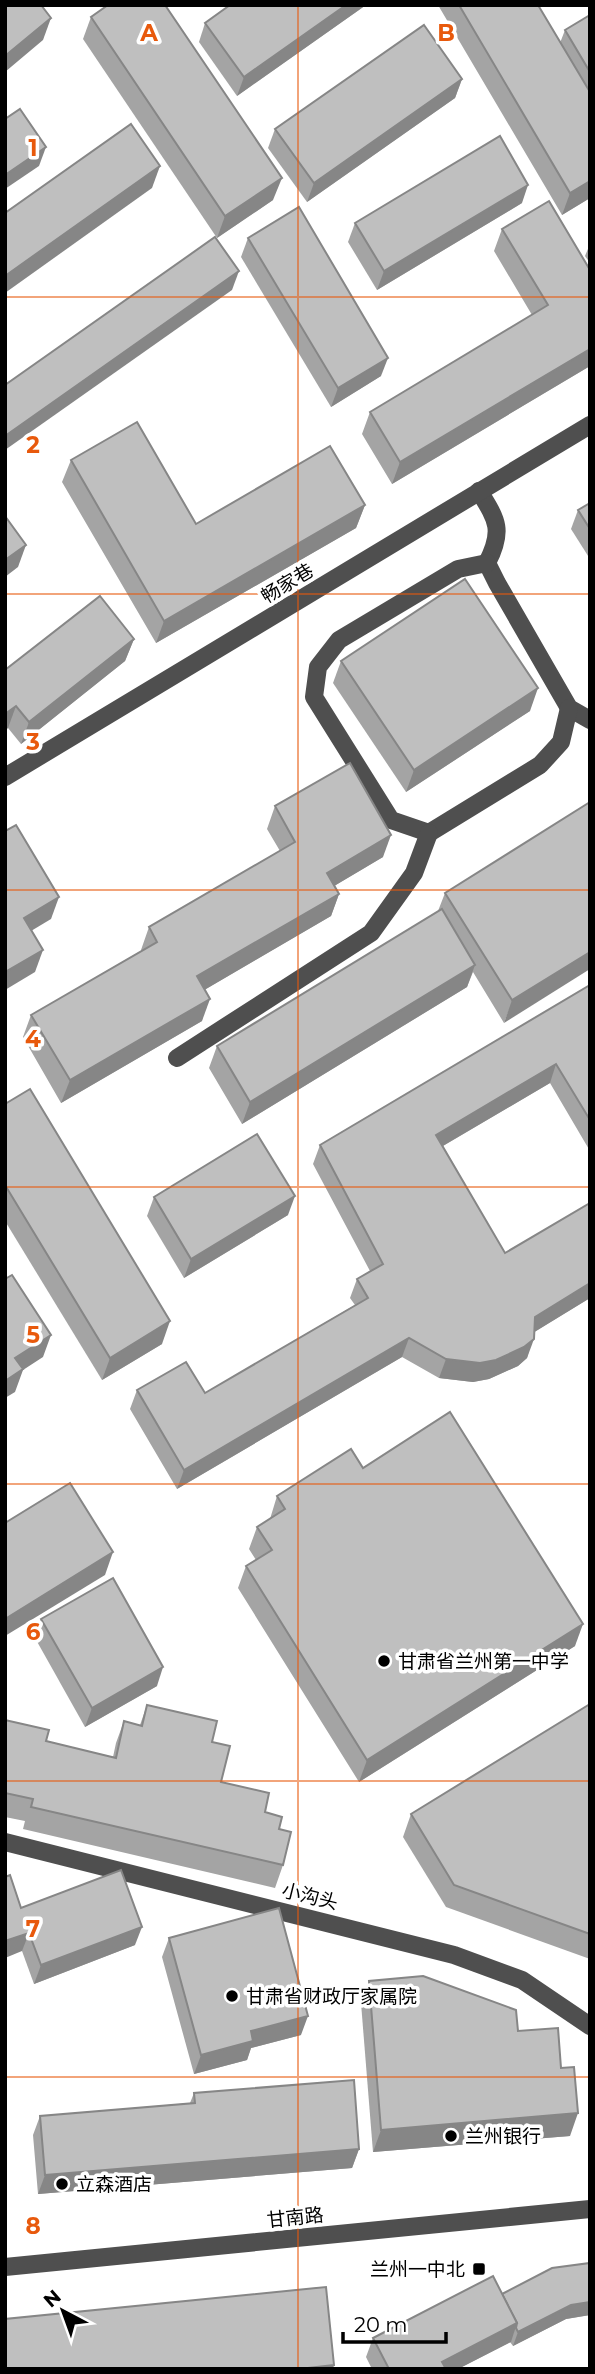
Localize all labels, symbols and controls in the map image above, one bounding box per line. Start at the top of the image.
text: A [139,19,158,47]
text: B [437,19,455,47]
text: 1 [28,134,38,162]
text: 2 [26,431,40,459]
street label: 畅家巷 [257,559,318,608]
text: 3 [25,728,40,756]
text: 4 [25,1025,41,1053]
text: 5 [26,1321,40,1349]
text: 6 [26,1618,41,1646]
place label: 甘肃省兰州第一中学 [398,1650,569,1673]
marker: 甘肃省兰州第一中学 [376,1653,392,1669]
street label: 小沟头 [279,1878,340,1915]
text: 7 [26,1915,40,1943]
place label: 甘肃省财政厅家属院 [246,1985,417,2008]
marker: 甘肃省财政厅家属院 [224,1988,240,2004]
place label: 兰州银行 [465,2125,541,2148]
marker: 兰州银行 [443,2128,459,2144]
place label: 立森酒店 [76,2173,152,2196]
marker: 立森酒店 [54,2176,70,2192]
street label: 甘南路 [265,2203,325,2232]
text: 8 [25,2212,41,2240]
place label: 兰州一中北 [370,2258,465,2281]
marker: 兰州一中北 [471,2261,487,2277]
north arrow [28,2276,98,2346]
text: N [39,2285,66,2312]
scale bar [343,2300,446,2344]
text: 20 m [354,2312,408,2337]

